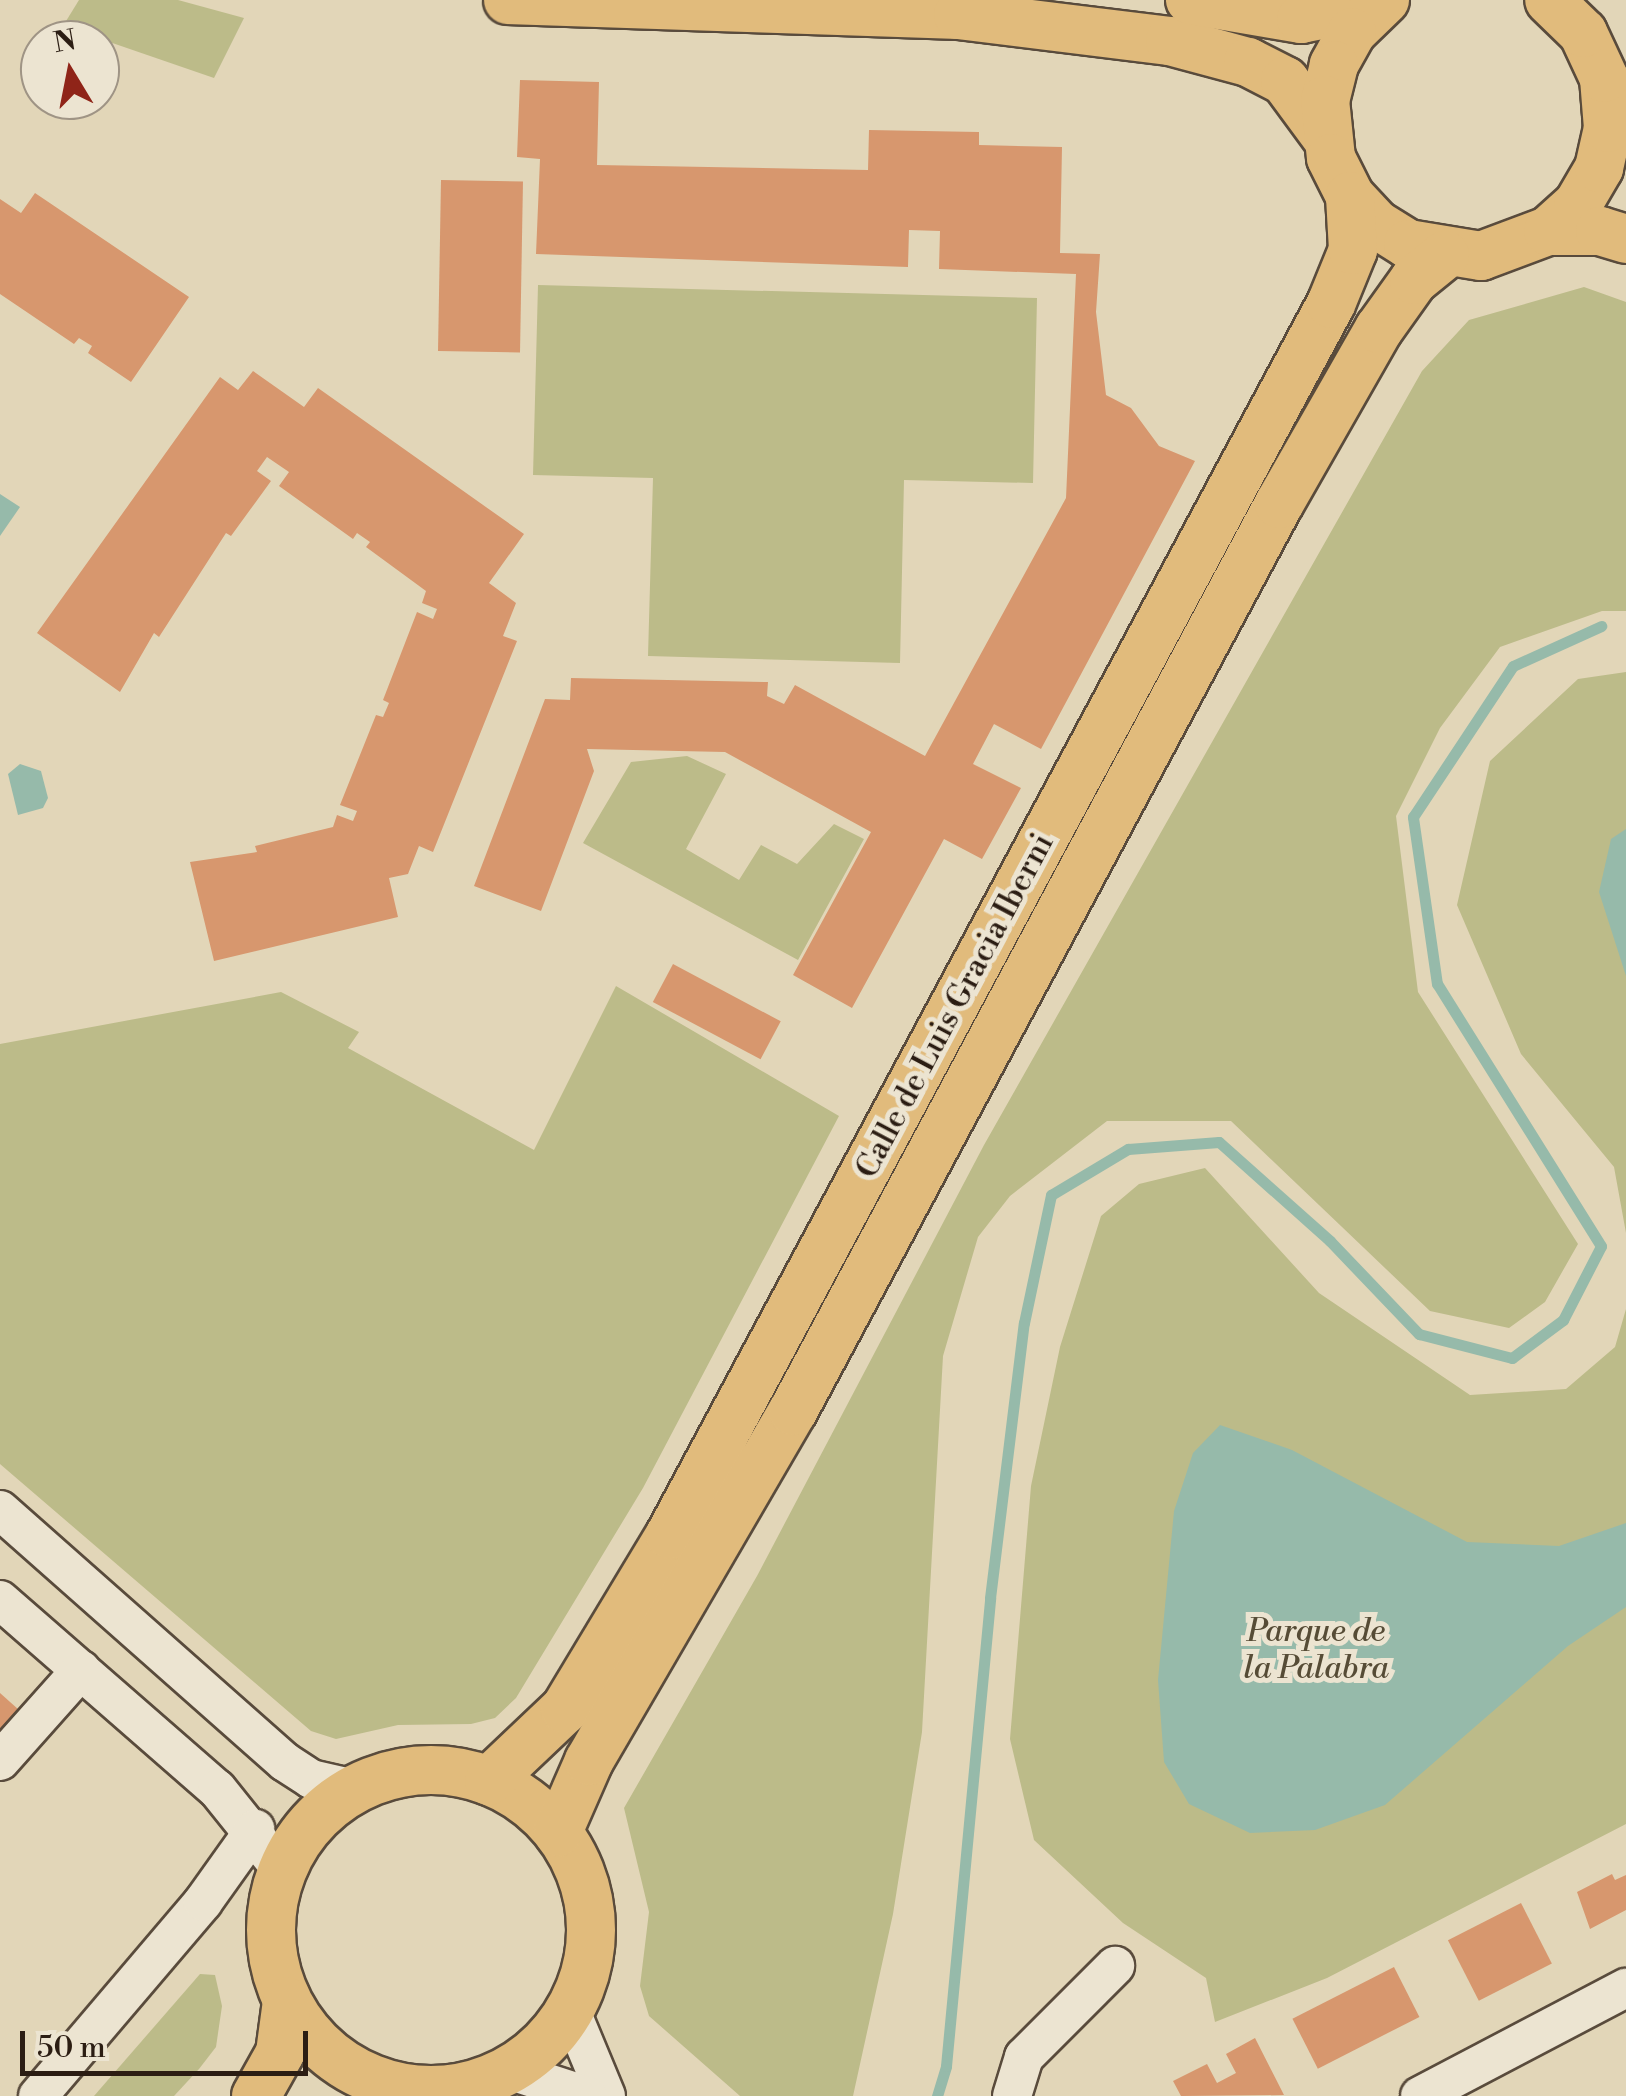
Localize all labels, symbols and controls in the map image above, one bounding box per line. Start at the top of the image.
north arrow [20,20,120,120]
text: N [51,23,79,61]
street label: Calle de Luis Gracia Iberni [848,827,1062,1185]
park label: Parque de la Palabra [1243,1613,1389,1688]
scale bar [25,2011,312,2073]
text: 50 m [37,2029,106,2067]

